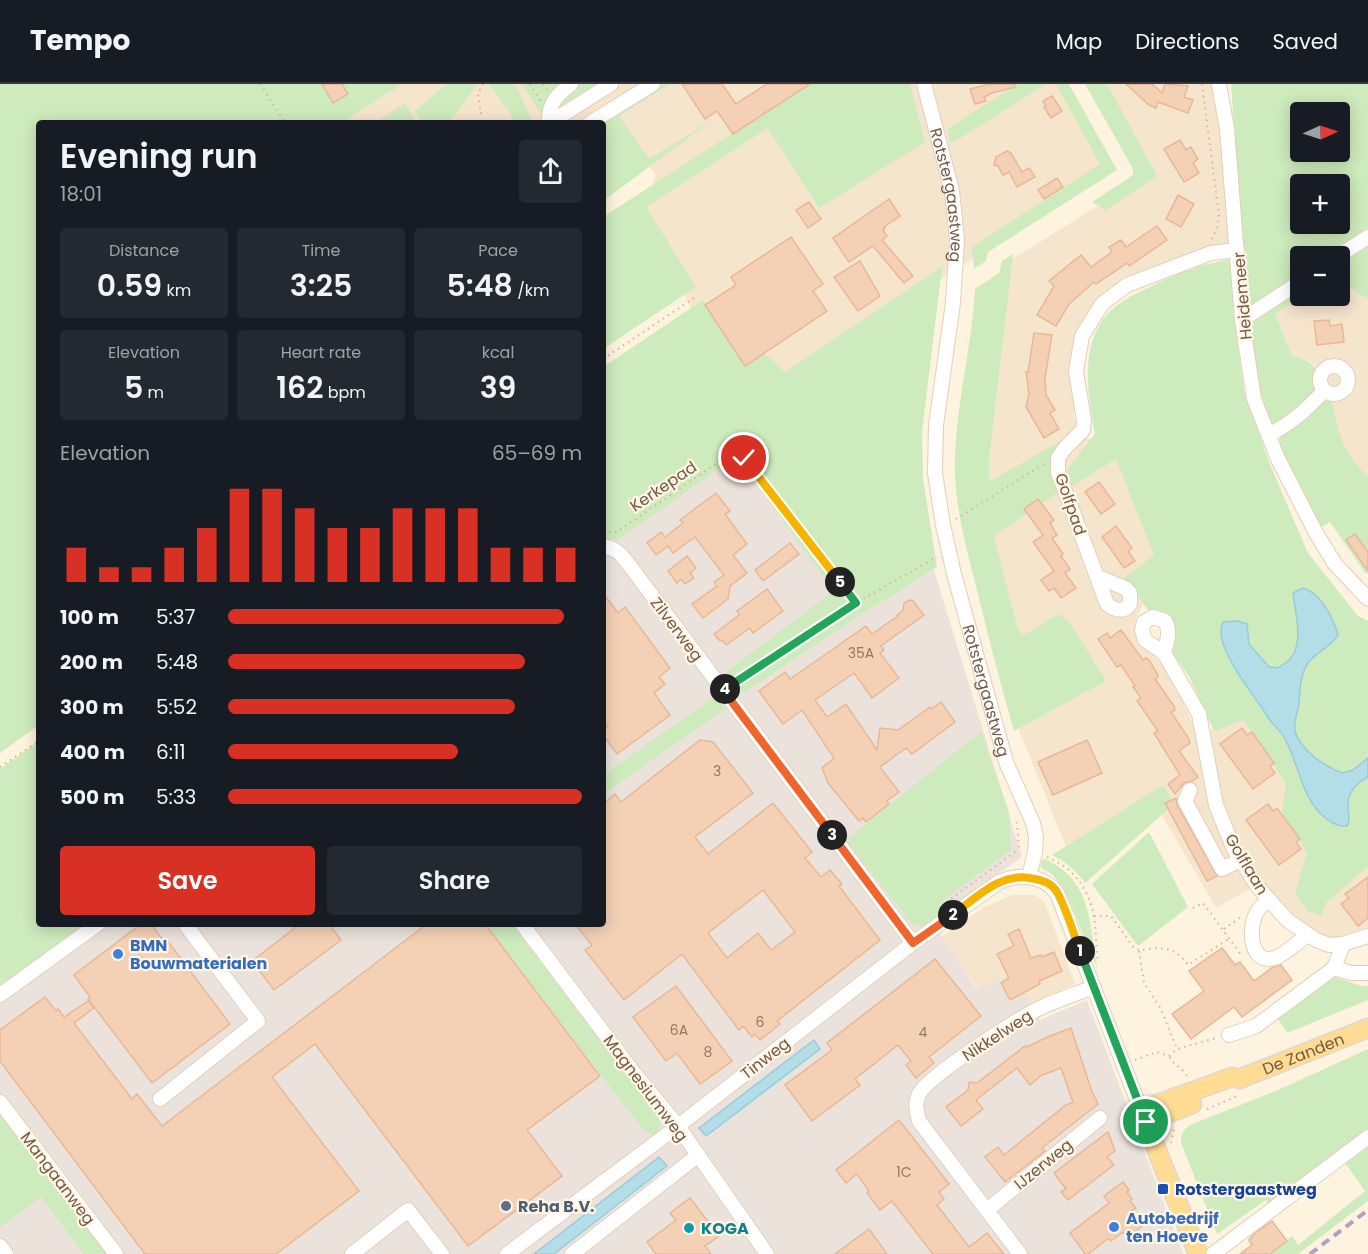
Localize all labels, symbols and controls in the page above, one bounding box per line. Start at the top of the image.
text: Tempo [30,21,130,60]
text: Map [1056,27,1102,56]
text: Directions [1135,27,1239,56]
text: Saved [1272,27,1338,56]
north arrow [1290,102,1350,162]
map controls [1290,102,1350,306]
street label: Rotstergaastweg [924,126,968,263]
text: Evening run [60,133,258,180]
button: share [519,140,582,203]
button: + [1290,174,1350,234]
text: 18:01 [60,180,102,208]
text: Distance [109,239,179,262]
text: Time [302,239,341,262]
text: Pace [478,239,518,262]
button: − [1290,246,1350,306]
street label: Heidemeer [1227,251,1258,341]
text: 0.59 [97,264,162,307]
text: 3:25 [290,264,352,307]
text: 5:48 [447,264,513,307]
text: km [162,279,191,302]
text: /km [513,279,549,302]
text: Elevation [108,341,180,364]
text: Heart rate [281,341,361,364]
text: kcal [482,341,514,364]
text: 5 [124,366,143,409]
text: 162 [276,366,323,409]
text: 39 [480,366,516,409]
text: m [143,381,164,404]
text: bpm [323,381,366,404]
pin [718,432,769,483]
text: Elevation [60,439,150,467]
text: 65–69 m [492,439,582,467]
icon: check [727,441,760,474]
street label: Kerkepad [625,456,701,517]
street label: Golfpad [1049,470,1092,538]
pin: 5 [825,567,855,597]
text: 5 [835,570,845,593]
street label: Zilverweg [645,592,708,666]
text: 100 m [60,603,119,631]
text: 5:37 [156,603,196,631]
street label: Rotstergaastweg [957,622,1015,760]
house number: 35A [848,643,874,663]
text: 200 m [60,648,123,676]
text: 5:48 [156,648,198,676]
pin: 4 [710,674,740,704]
text: 4 [720,677,730,700]
text: 300 m [60,693,124,721]
text: 5:52 [156,693,197,721]
text: 400 m [60,738,125,766]
text: 6:11 [156,738,186,766]
house number: 3 [713,761,721,781]
text: 500 m [60,783,125,811]
text: 5:33 [156,783,196,811]
pin: 3 [817,820,847,850]
text: 3 [827,823,837,846]
street label: Golflaan [1219,829,1274,899]
button: Save [60,846,315,915]
button: Share [327,846,582,915]
pin: 2 [938,900,968,930]
text: 2 [948,903,958,926]
place label: BMN Bouwmaterialen [130,934,267,975]
pin: 1 [1065,936,1095,966]
text: 1 [1077,939,1083,962]
marker: BMN Bouwmaterialen [111,947,125,961]
street label: Nikkelweg [958,1004,1037,1067]
house number: 6 [756,1012,765,1032]
house number: 6A [670,1020,688,1040]
house number: 4 [919,1022,928,1042]
street label: De Zanden [1259,1028,1348,1081]
street label: Magnesiumweg [598,1030,693,1147]
street label: Tinweg [736,1032,795,1085]
house number: 8 [704,1042,713,1062]
pin [1120,1096,1171,1147]
icon: arrive [1129,1105,1162,1138]
street label: Mangaanweg [15,1127,100,1230]
street label: IJzerweg [1009,1134,1078,1195]
house number: 1C [896,1162,912,1182]
place label: Rotstergaastweg [1175,1178,1317,1201]
marker: Rotstergaastweg [1156,1182,1170,1196]
place label: Reha B.V. [518,1195,595,1218]
marker: Reha B.V. [499,1199,513,1213]
place label: Autobedrijf ten Hoeve [1126,1207,1219,1248]
place label: KOGA [701,1217,749,1240]
marker: Autobedrijf ten Hoeve [1107,1220,1121,1234]
marker: KOGA [682,1221,696,1235]

